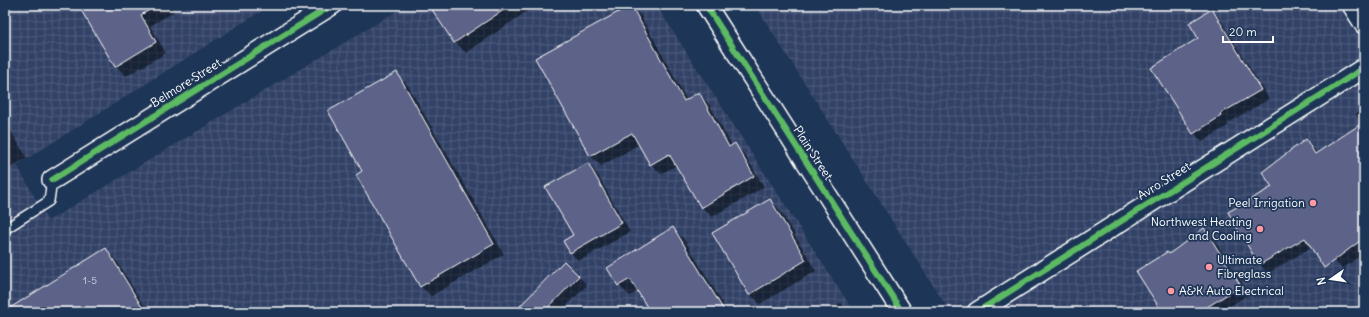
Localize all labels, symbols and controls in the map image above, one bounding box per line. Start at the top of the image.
scale bar [1223,18,1273,44]
text: 20 m [1229,24,1257,39]
street label: Belmore Street [148,55,224,110]
street label: Plain Street [790,123,836,183]
street label: Avro Street [1134,158,1193,203]
place label: Peel Irrigation [1228,195,1305,210]
marker: Peel Irrigation [1308,198,1318,208]
place label: Northwest Heating and Cooling [1151,214,1252,243]
marker: Northwest Heating and Cooling [1255,224,1265,234]
place label: Ultimate Fibreglass [1217,252,1271,281]
north arrow [1311,259,1351,299]
marker: Ultimate Fibreglass [1204,262,1214,272]
house number: 1-5 [83,274,97,287]
text: N [1314,276,1329,287]
place label: A&K Auto Electrical [1179,283,1284,298]
marker: A&K Auto Electrical [1166,286,1176,296]

